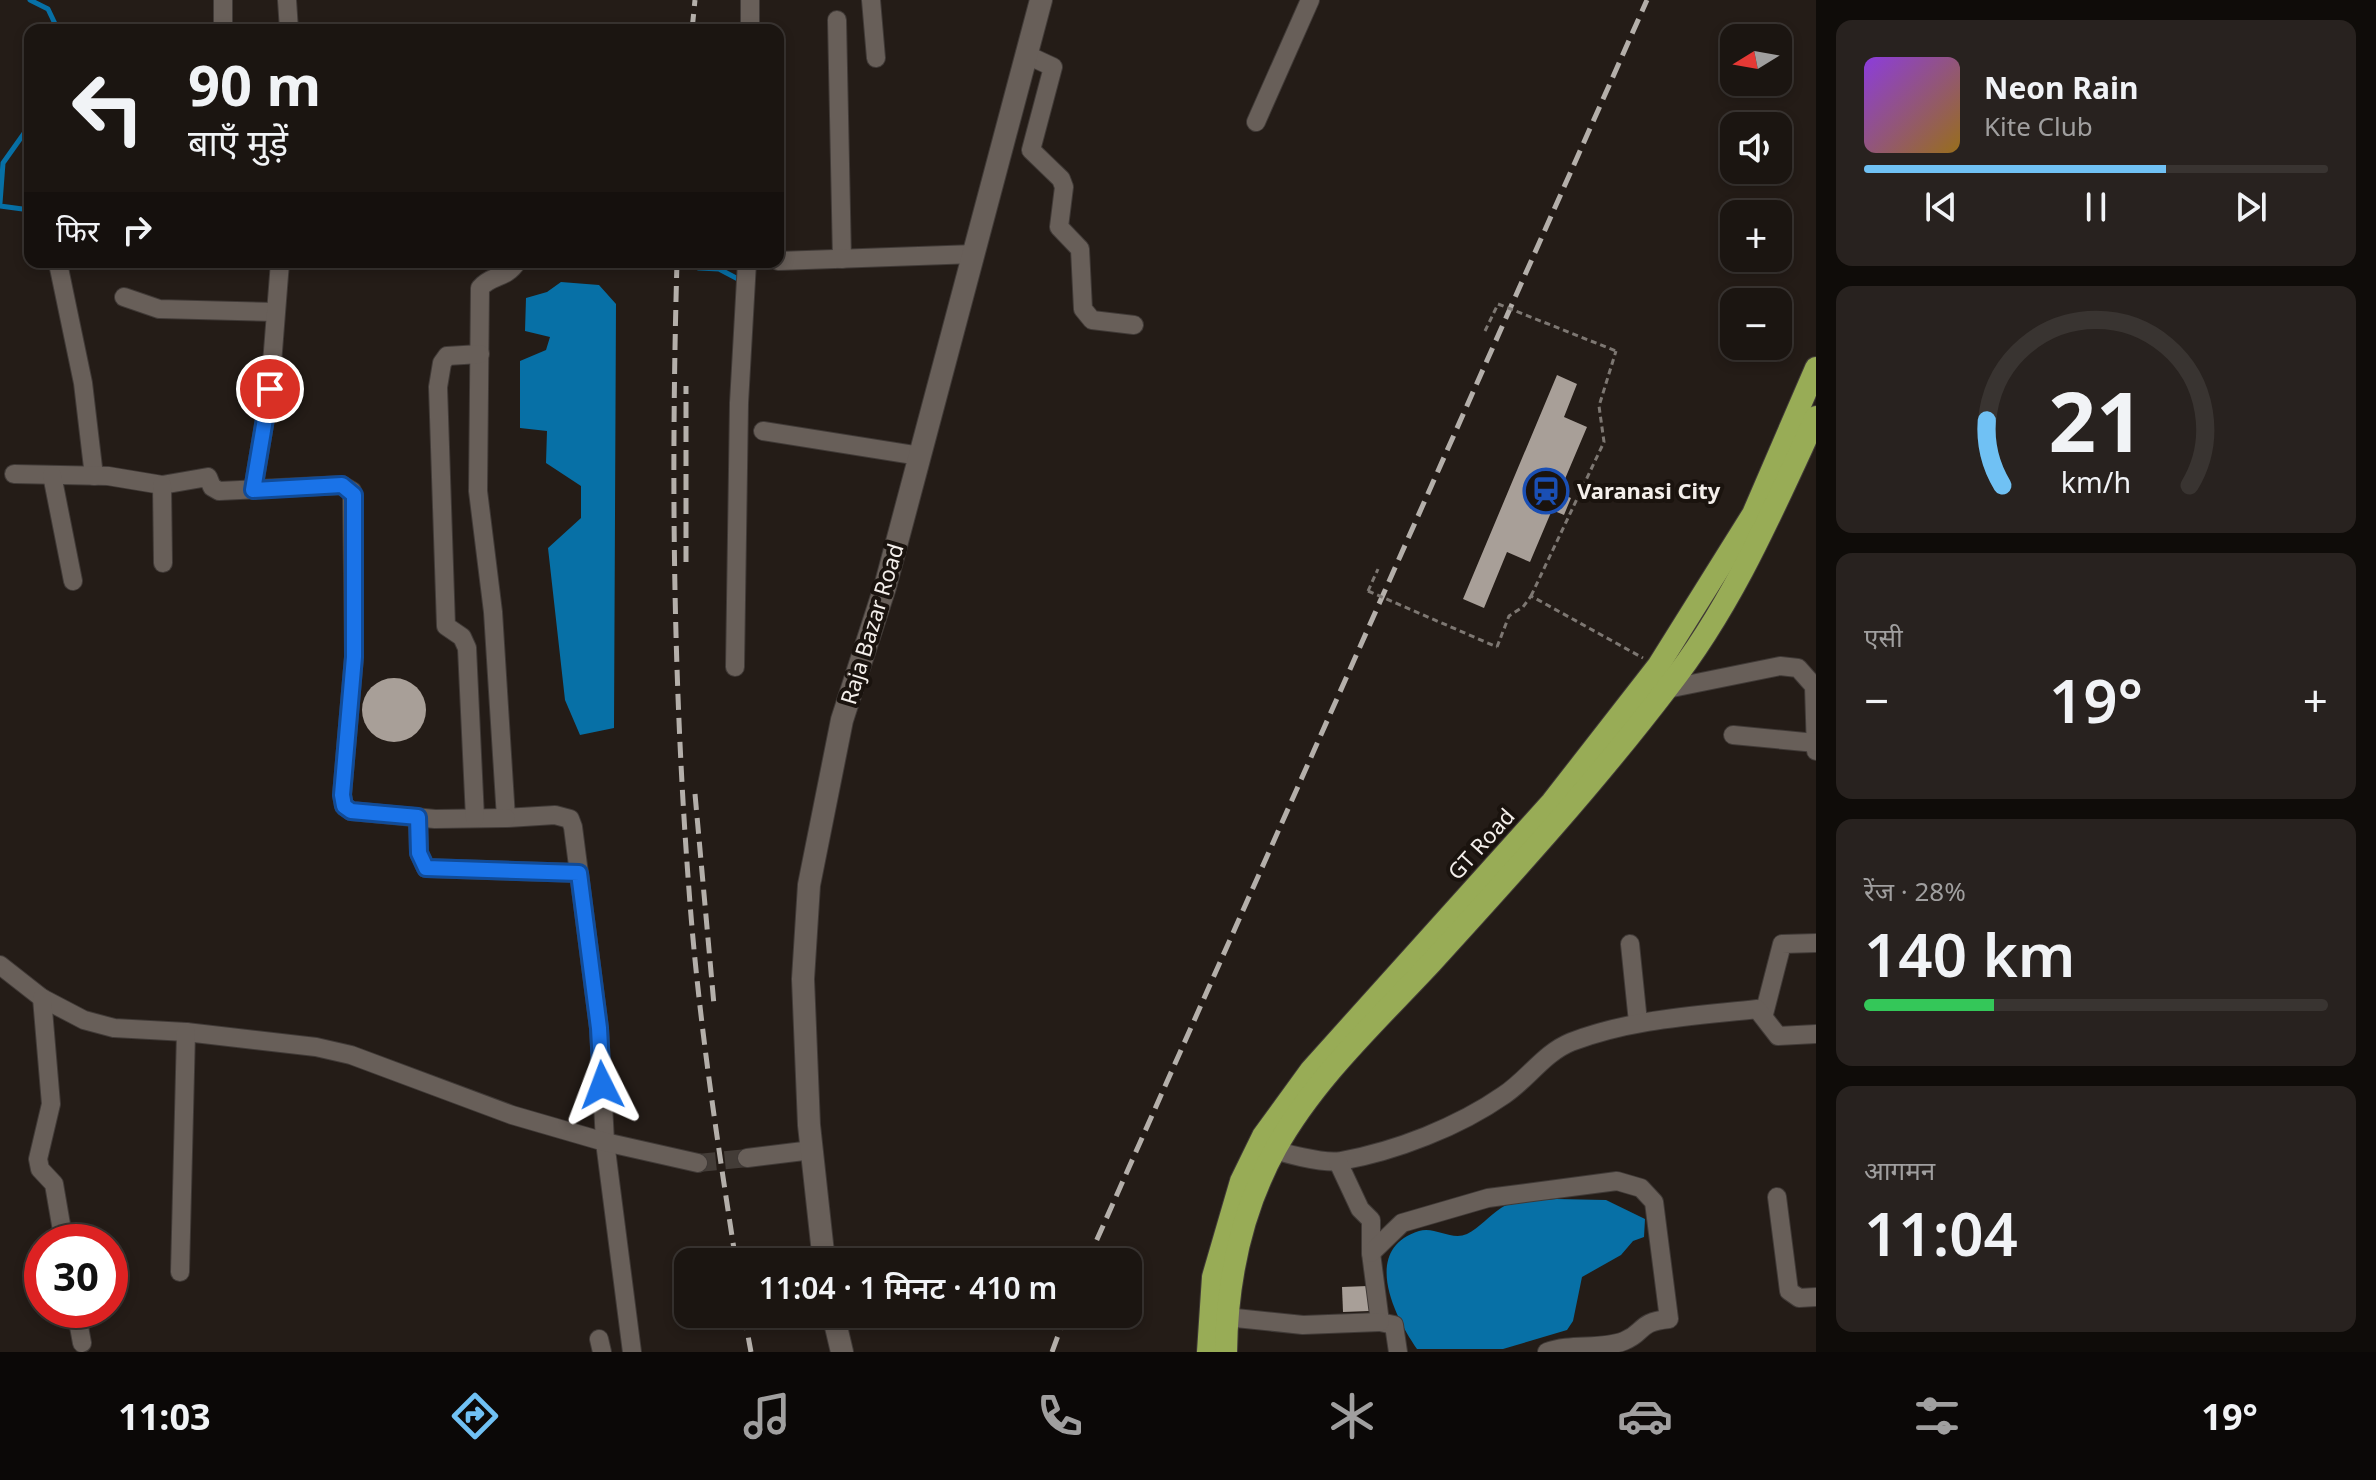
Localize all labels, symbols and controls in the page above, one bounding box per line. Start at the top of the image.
north arrow [1720,24,1792,96]
map controls [1720,24,1792,360]
text: 90 m [188,46,321,122]
icon: left [56,56,160,160]
text: Neon Rain [1984,67,2138,108]
text: Kite Club [1984,108,2093,144]
button: sound [1720,112,1792,184]
text: बाएँ मुड़ें [188,118,288,167]
icon: previous [1919,185,1963,229]
icon: pause [2074,185,2118,229]
icon: next [2229,185,2273,229]
button: + [1720,200,1792,272]
icon: right [115,208,159,252]
text: फिर [56,210,99,251]
button: − [1720,288,1792,360]
pin [236,355,304,423]
text: 21 [2048,362,2144,475]
icon: arrive [248,367,292,411]
text: km/h [2061,462,2131,501]
station icon: Varanasi City [1522,467,1570,515]
place label: Varanasi City [1577,475,1721,505]
street label: Raja Bazar Road [832,540,910,708]
text: एसी [1864,619,1903,655]
text: 19° [2049,659,2143,741]
text: − [1864,670,1889,730]
text: + [2303,670,2328,730]
street label: GT Road [1440,801,1520,886]
text: रेंज · 28% [1864,873,1966,909]
text: 140 km [1864,913,2075,995]
position arrow [560,1043,644,1127]
text: आगमन [1864,1152,1935,1188]
text: 11:04 [1864,1192,2018,1274]
speed limit sign: 30 [24,1224,128,1328]
text: 11:04 · 1 मिनट · 410 m [759,1267,1057,1308]
icon: directions [447,1388,503,1444]
icon: music [739,1388,795,1444]
icon: phone [1032,1388,1088,1444]
icon: climate [1324,1388,1380,1444]
icon: car [1617,1388,1673,1444]
icon: filters [1909,1388,1965,1444]
text: 11:03 [118,1392,211,1441]
text: 19° [2201,1392,2258,1441]

